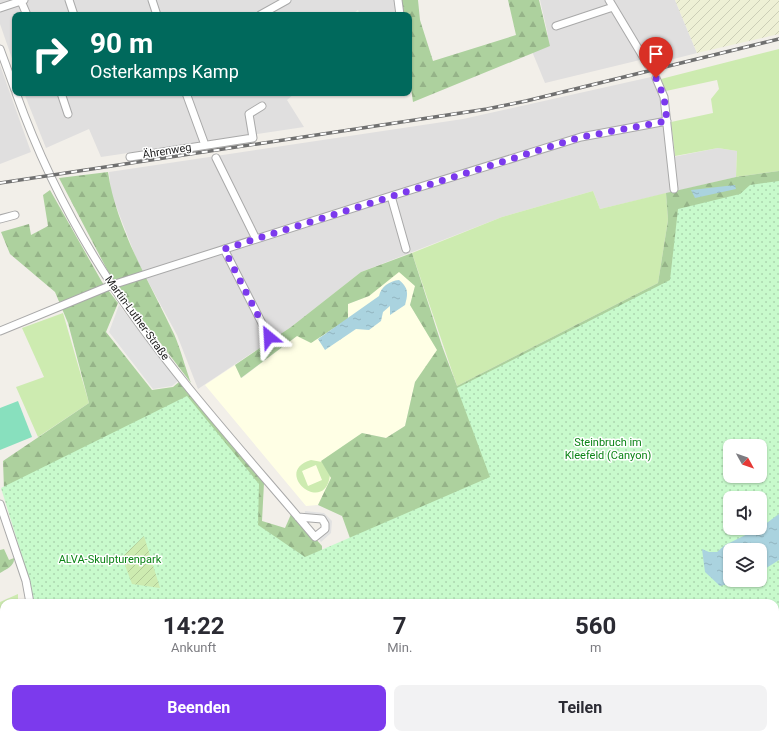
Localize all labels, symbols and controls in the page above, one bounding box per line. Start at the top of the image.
text: 90 m [90,27,153,60]
icon: right [24,28,76,80]
pin [639,37,673,78]
icon: arrive [645,43,667,65]
text: Osterkamps Kamp [90,61,239,82]
street label: Ährenweg [142,141,192,161]
street label: Martin-Luther-Straße [102,273,172,363]
position arrow [248,316,290,358]
park label: Steinbruch im Kleefeld (Canyon) [565,436,651,462]
north arrow [723,439,767,483]
map controls [723,439,767,587]
button: sound [723,491,767,535]
button: layers [723,543,767,587]
park label: ALVA-Skulpturenpark [59,553,162,566]
text: 14:22 [163,612,225,640]
text: 7 [393,612,407,640]
text: 560 [575,612,616,640]
text: Ankunft [171,640,216,655]
text: Min. [387,640,412,655]
text: m [590,640,601,655]
button: Beenden [12,685,386,731]
button: Teilen [394,685,767,731]

